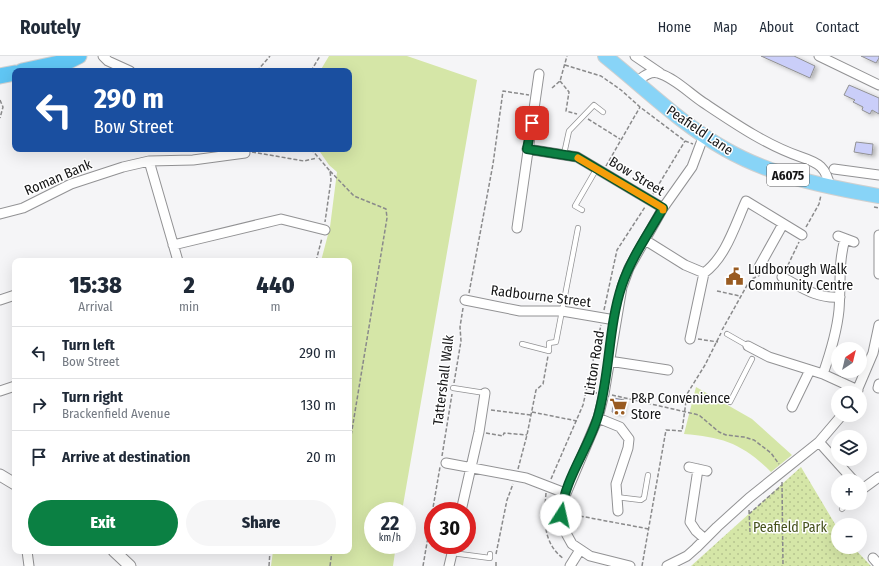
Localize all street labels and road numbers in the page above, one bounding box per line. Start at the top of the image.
street label: Peafield Lane [663,102,736,159]
street label: Bow Street [606,153,668,200]
street label: Roman Bank [22,155,95,199]
road number: A6075 [767,164,809,186]
street label: Radbourne Street [490,282,592,311]
street label: Litton Road [581,329,608,397]
street label: Tattershall Walk [430,333,458,426]

